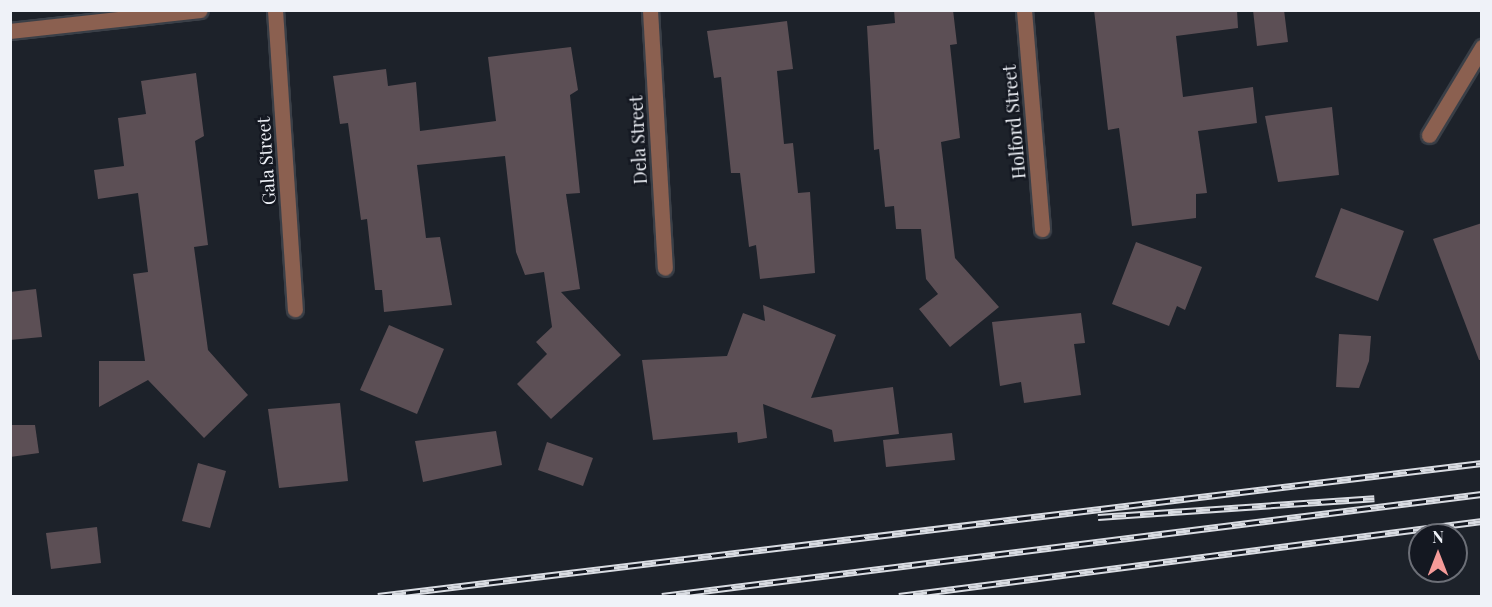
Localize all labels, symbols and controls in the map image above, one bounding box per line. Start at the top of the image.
street label: Holford Street [998,64,1030,180]
street label: Dela Street [625,95,651,185]
street label: Gala Street [252,116,280,206]
north arrow [1408,523,1468,583]
text: N [1432,526,1444,547]

